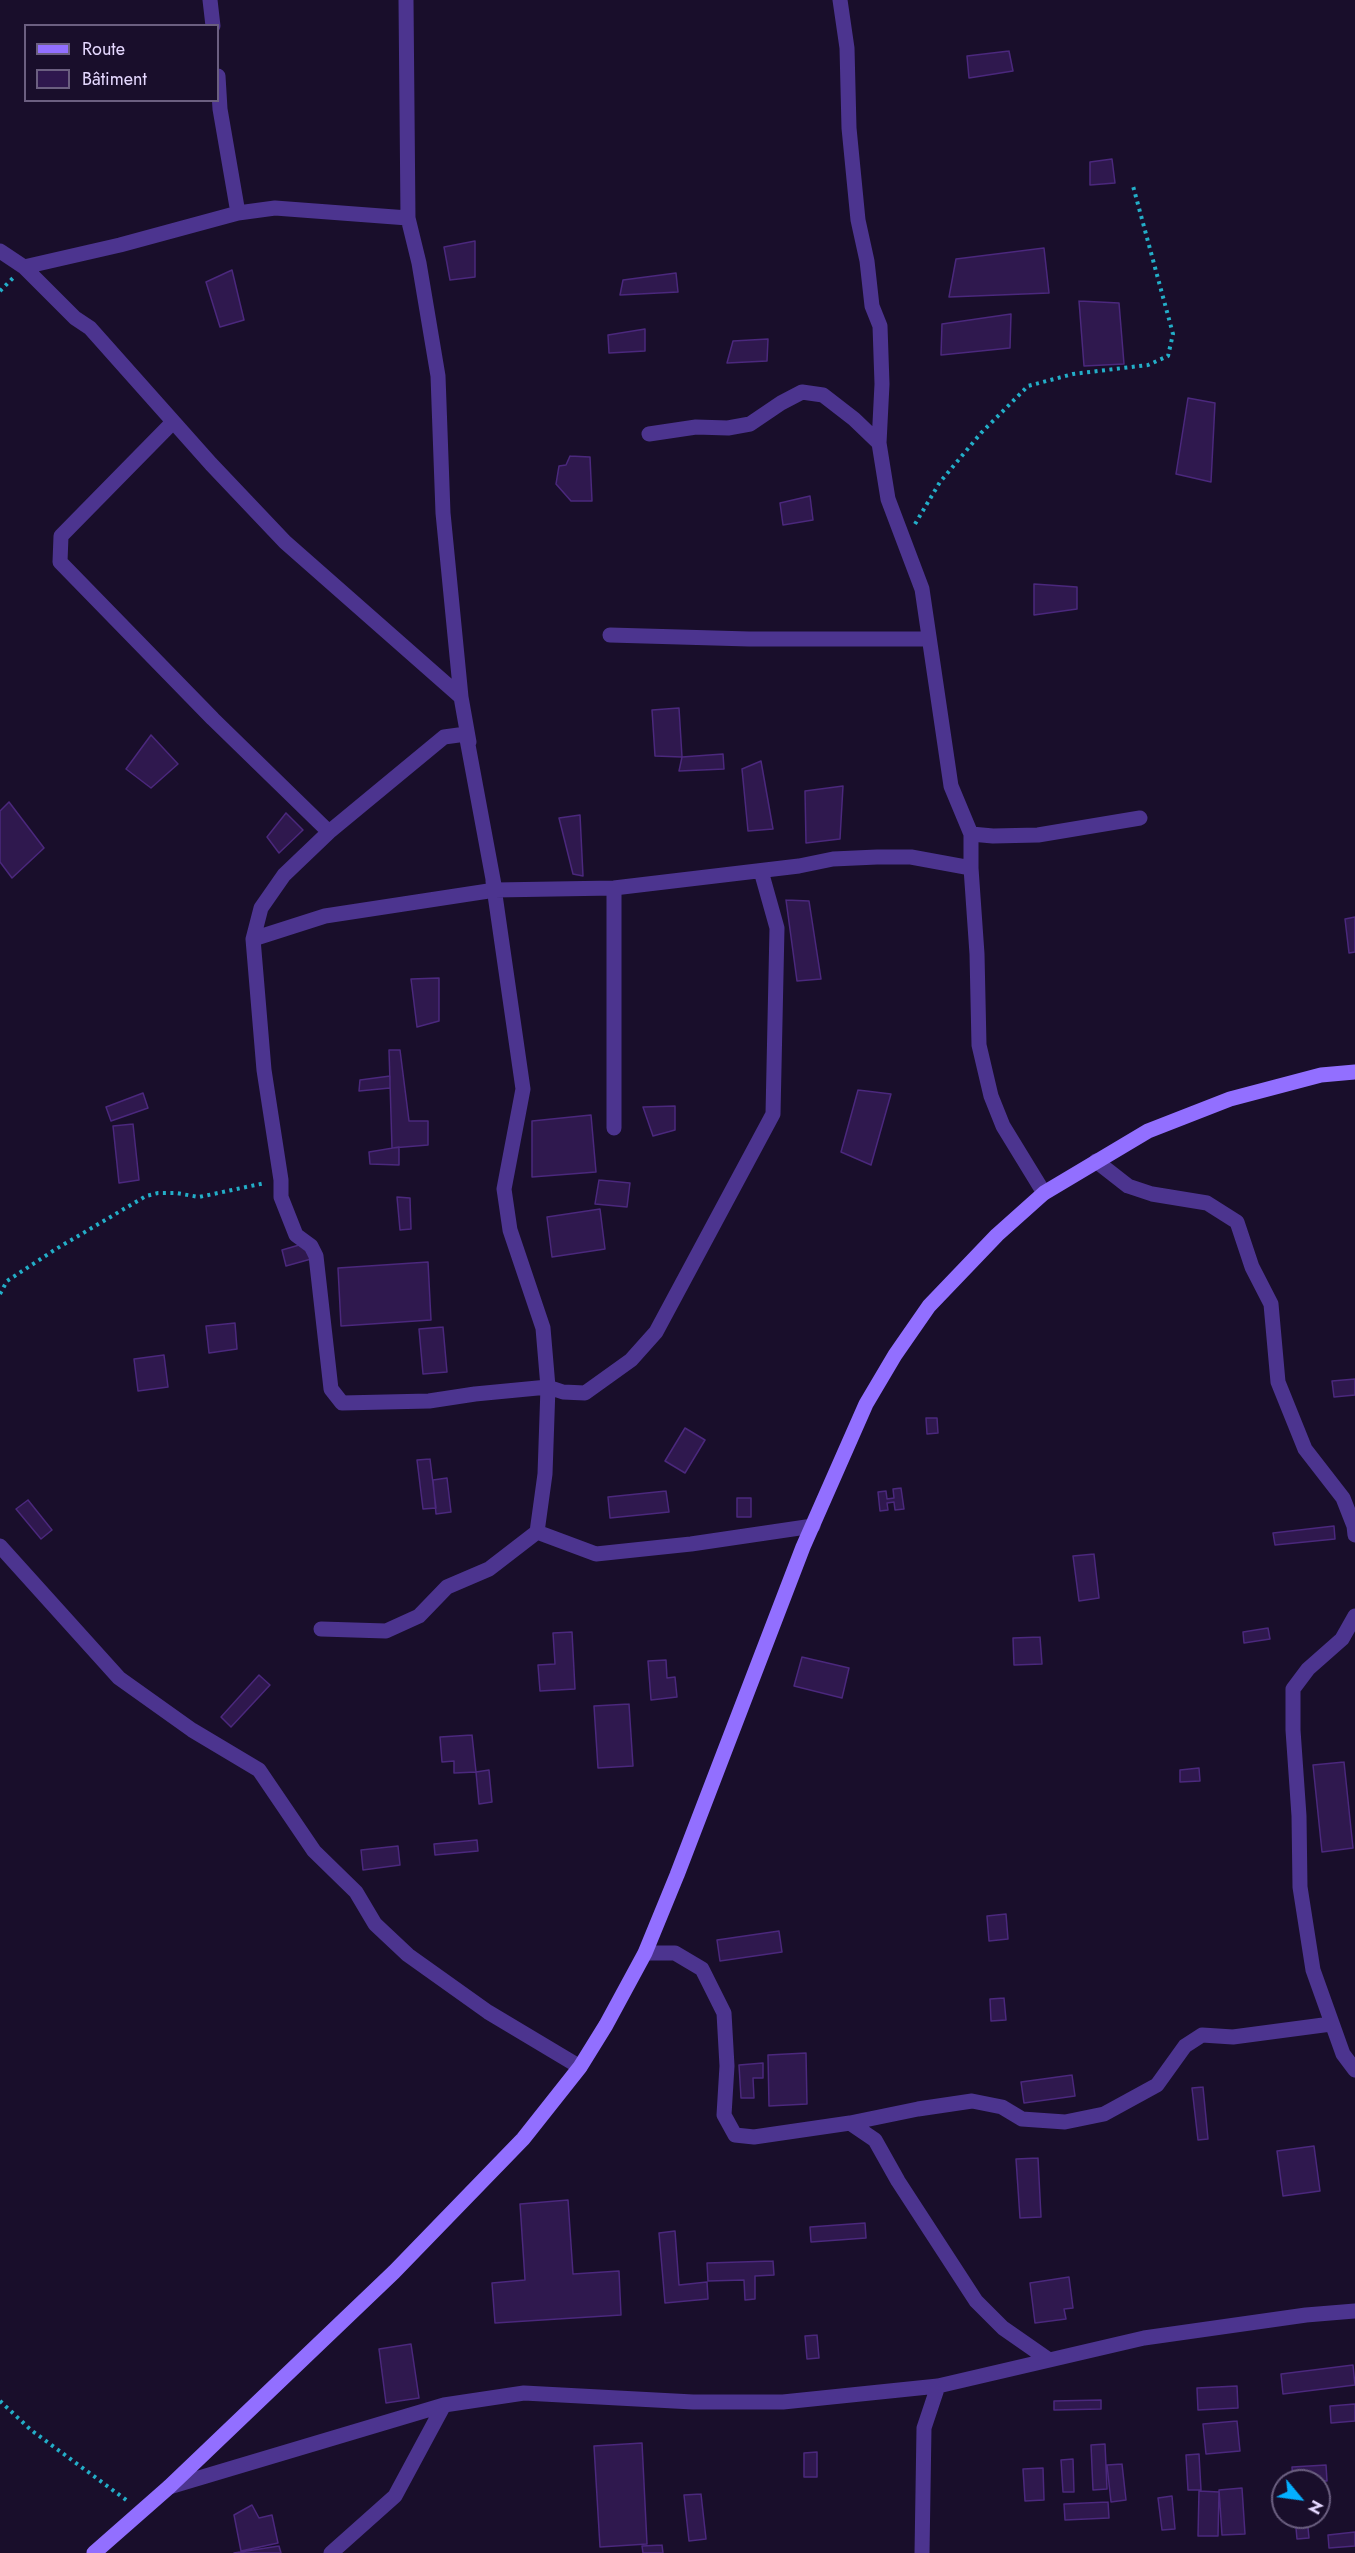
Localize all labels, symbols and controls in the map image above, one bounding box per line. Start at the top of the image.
legend [24,24,219,102]
text: Route [82,36,125,62]
text: Bâtiment [82,66,147,92]
north arrow [1271,2469,1331,2529]
text: N [1302,2496,1329,2518]

